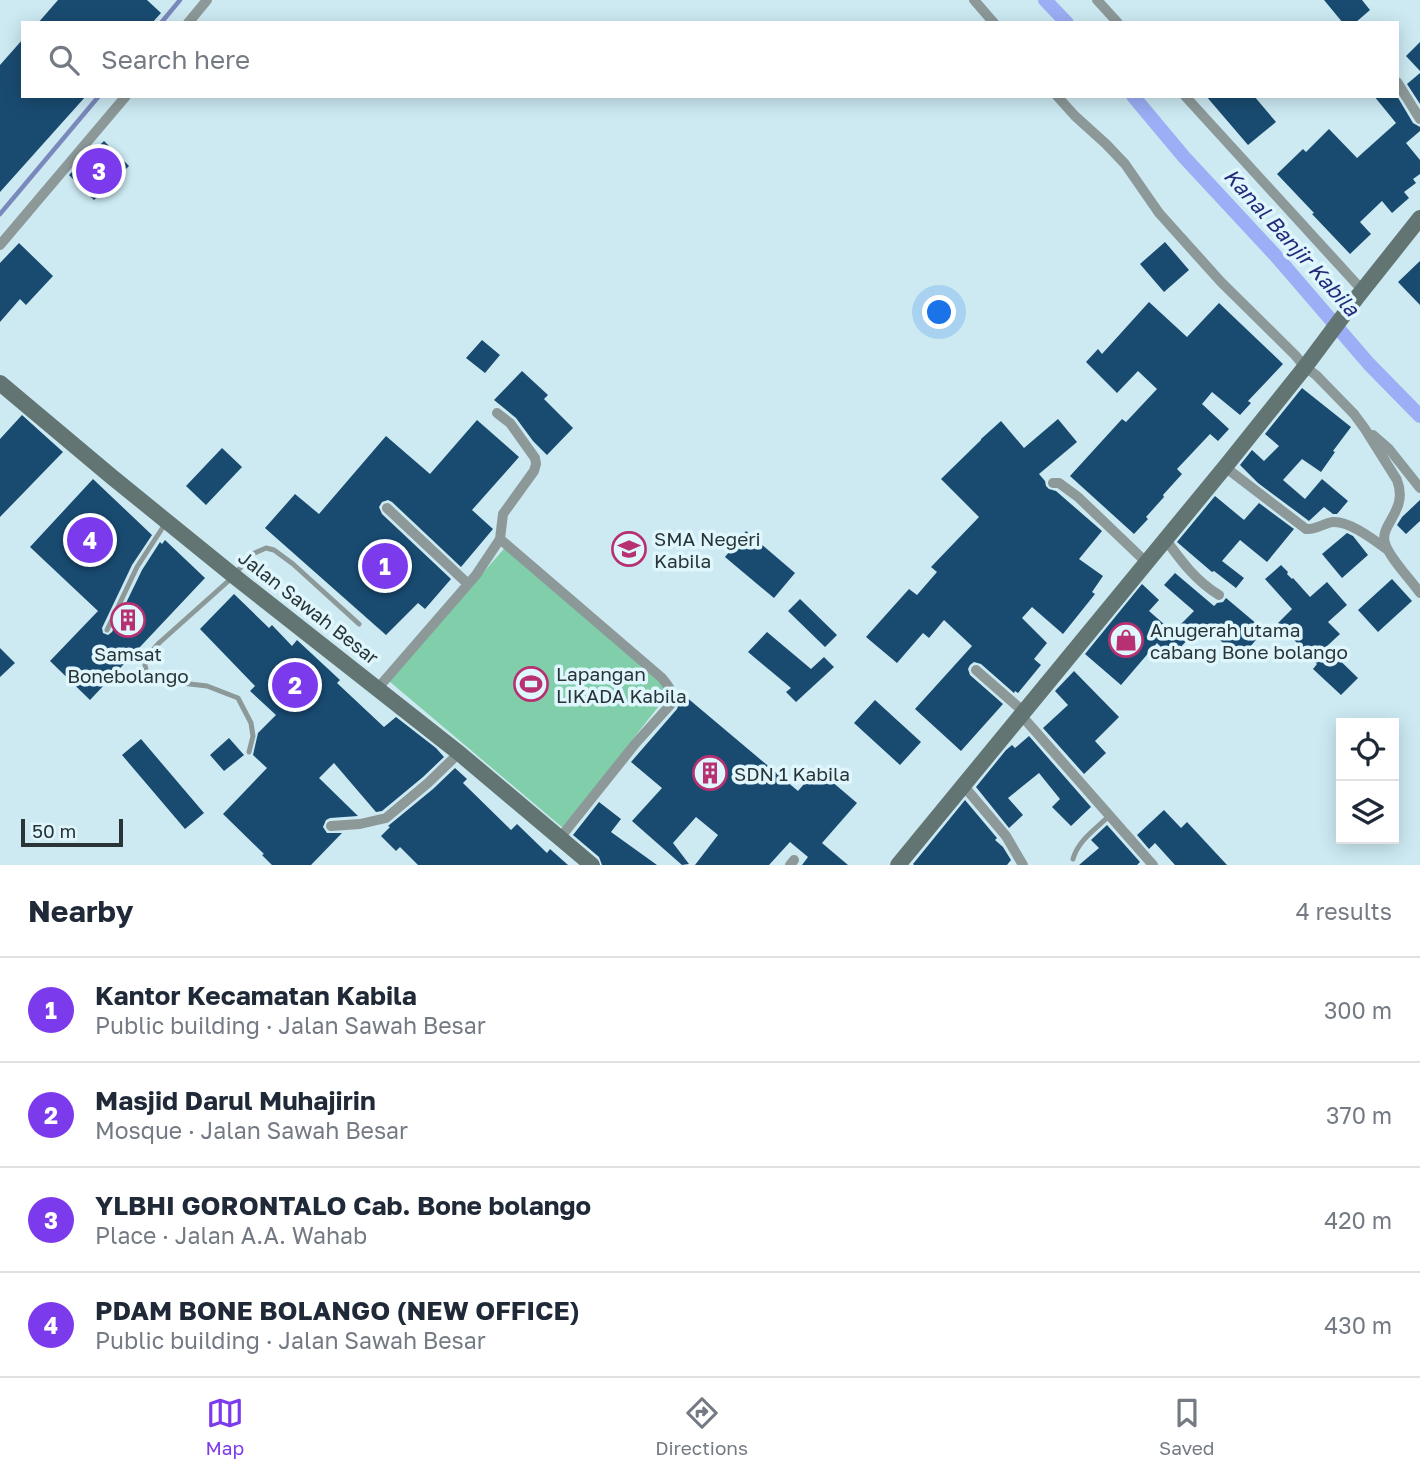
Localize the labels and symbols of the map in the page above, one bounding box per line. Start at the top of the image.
pin: 3 [76,145,122,197]
water label: Kanal Banjir Kabila [1219,163,1366,322]
your location [922,295,956,329]
pin: 4 [67,514,113,566]
place label: SMA Negeri Kabila [654,527,761,572]
school or university icon: SMA Negeri Kabila [610,530,648,568]
pin: 1 [362,540,408,592]
street label: Jalan Sawah Besar [234,545,384,669]
building icon: Samsat Bonebolango [109,601,147,639]
place label: Anugerah utama cabang Bone bolango [1150,618,1348,663]
shop icon: Anugerah utama cabang Bone bolango [1107,621,1145,659]
place label: Samsat Bonebolango [67,642,189,687]
pin: 2 [272,659,318,711]
place label: Lapangan LIKADA Kabila [556,662,687,707]
sports icon: Lapangan LIKADA Kabila [512,665,550,703]
building icon: SDN 1 Kabila [691,754,729,792]
place label: SDN 1 Kabila [734,762,850,785]
scale bar [21,816,122,848]

